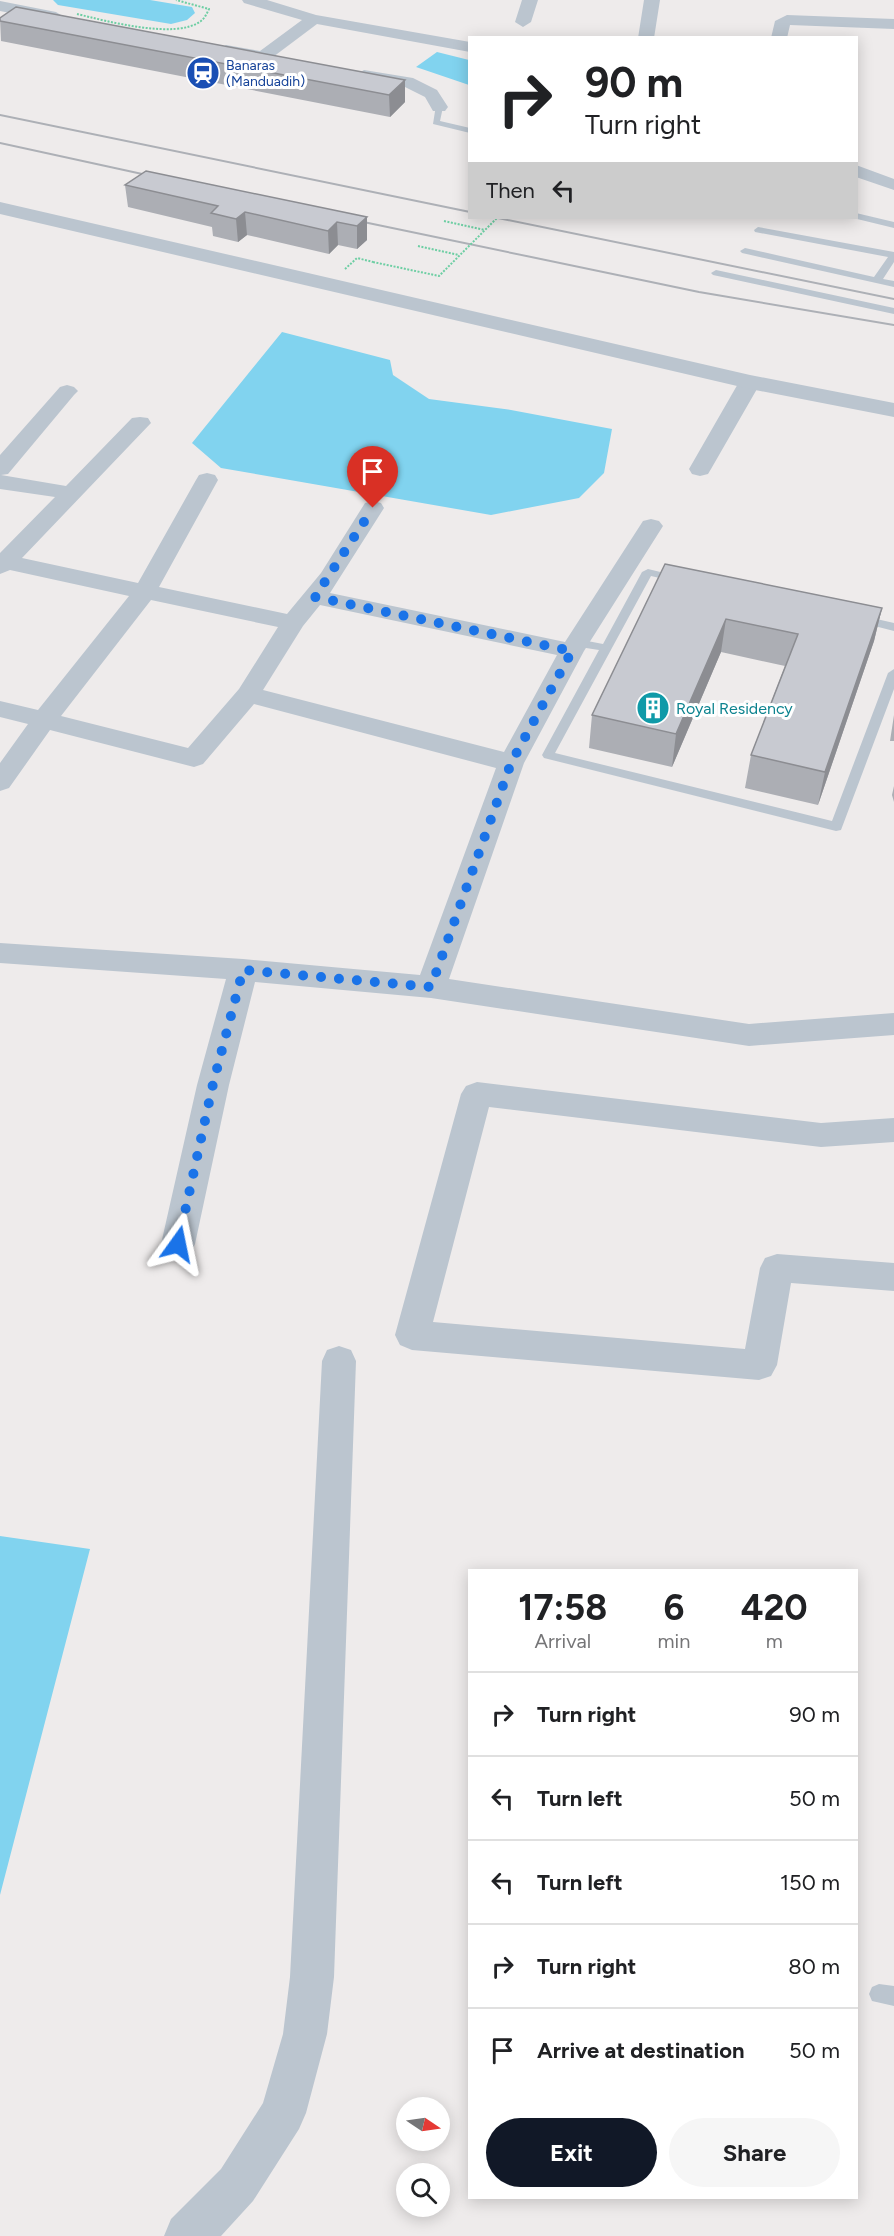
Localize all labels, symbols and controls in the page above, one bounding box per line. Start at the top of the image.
station icon: Banaras (Manduadih) [185,55,221,91]
place label: Banaras (Manduadih) [226,57,305,90]
text: 90 m [585,57,683,108]
icon: right [486,60,564,138]
text: Turn right [585,108,701,141]
icon: left [547,174,580,207]
text: Then [486,177,535,204]
pin [347,446,398,508]
icon: arrive [356,455,389,488]
building icon: Royal Residency [635,690,671,726]
place label: Royal Residency [676,699,793,718]
position arrow [146,1212,210,1276]
text: 17:58 [518,1586,607,1629]
text: 6 [664,1586,684,1629]
text: 420 [741,1586,808,1629]
text: Arrival [535,1629,591,1653]
text: min [658,1629,690,1653]
text: m [766,1629,783,1653]
icon: right [486,1698,519,1731]
text: Turn right [537,1701,636,1728]
text: 90 m [789,1701,840,1728]
icon: left [486,1782,519,1815]
text: Turn left [537,1785,623,1812]
text: 50 m [789,1785,840,1812]
icon: left [486,1866,519,1899]
text: Turn left [537,1869,623,1896]
text: 150 m [780,1869,840,1896]
icon: right [486,1950,519,1983]
text: Turn right [537,1953,636,1980]
text: 80 m [788,1953,840,1980]
icon: arrive [486,2034,519,2067]
text: Arrive at destination [537,2037,745,2064]
text: 50 m [789,2037,840,2064]
north arrow [396,2097,450,2151]
map controls [396,2097,450,2217]
button: Exit [486,2118,657,2187]
button: Share [669,2118,840,2187]
button: search [396,2163,450,2217]

